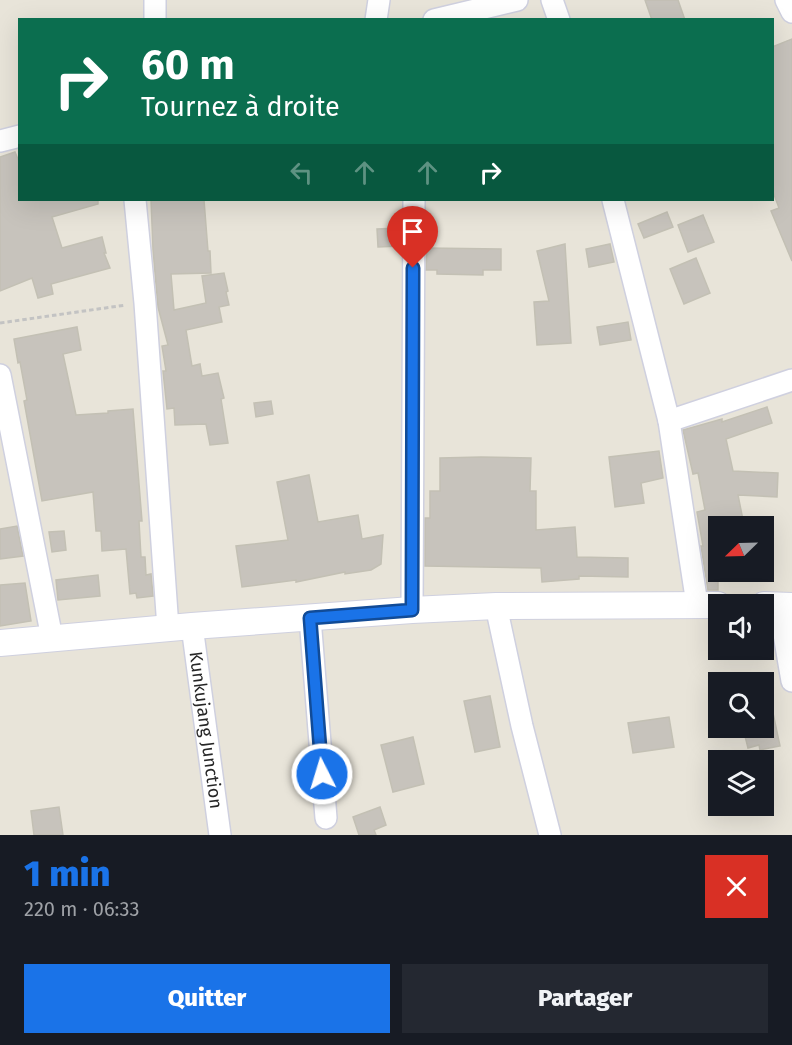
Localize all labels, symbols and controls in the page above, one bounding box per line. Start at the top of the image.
text: 60 m [141,40,235,90]
icon: right [42,42,120,120]
text: Tournez à droite [141,91,340,123]
icon: left [285,156,318,189]
icon: ahead [348,156,381,189]
icon: ahead [411,156,444,189]
icon: right [474,156,507,189]
pin [387,206,438,268]
icon: arrive [396,215,429,248]
north arrow [708,516,774,582]
map controls [708,516,774,816]
button: sound [708,594,774,660]
street label: Kunkujang Junction [185,650,227,810]
button: search [708,672,774,738]
position arrow [290,742,354,806]
button: layers [708,750,774,816]
text: 1 min [24,852,110,896]
button: close [705,855,768,918]
text: 220 m · 06:33 [24,897,140,921]
button: Quitter [24,964,390,1033]
button: Partager [402,964,768,1033]

